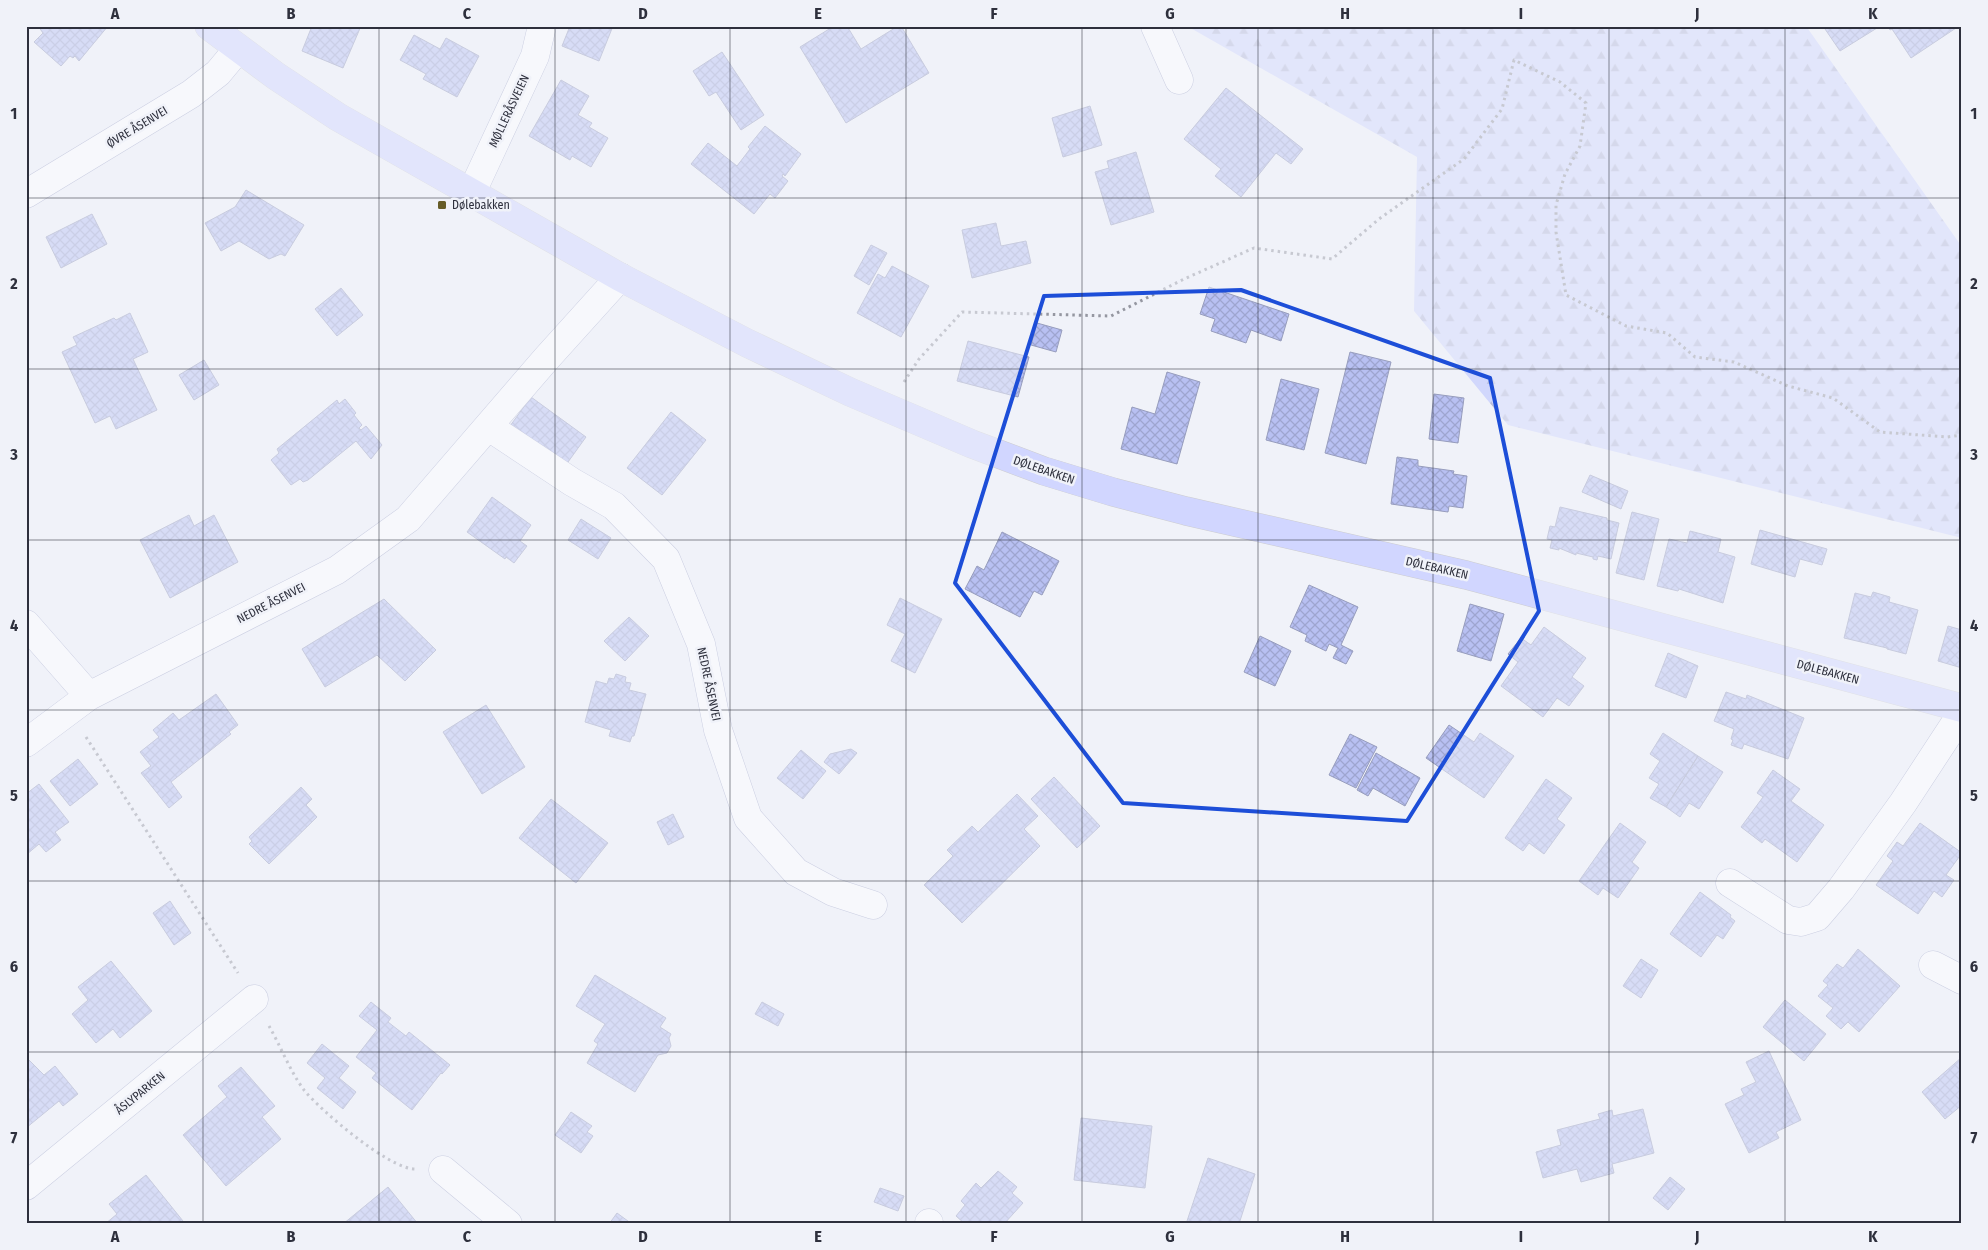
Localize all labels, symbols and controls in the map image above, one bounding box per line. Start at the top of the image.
text: A [110,4,120,23]
text: B [287,4,296,23]
text: C [463,4,472,23]
text: D [638,4,648,23]
text: E [814,4,822,23]
text: F [990,4,998,23]
text: G [1165,4,1175,23]
text: H [1340,4,1350,23]
text: I [1519,4,1523,23]
text: J [1694,4,1699,23]
text: K [1868,4,1878,23]
street label: MØLLERÅSVEIEN [484,72,532,150]
street label: ØVRE ÅSENVEI [103,102,170,151]
text: 1 [11,104,17,123]
text: 1 [1971,104,1977,123]
place label: Dølebakken [452,198,510,212]
marker: Dølebakken [436,199,448,211]
text: 2 [9,274,18,293]
text: 2 [1969,274,1978,293]
text: 3 [9,445,18,464]
text: 3 [1969,445,1978,464]
street label: DØLEBAKKEN [1012,453,1076,487]
street label: DØLEBAKKEN [1404,554,1470,582]
street label: NEDRE ÅSENVEI [234,578,308,626]
text: 4 [10,616,18,635]
text: 4 [1970,616,1978,635]
street label: NEDRE ÅSENVEI [694,645,726,722]
street label: DØLEBAKKEN [1795,657,1861,687]
text: 5 [10,786,18,805]
text: 5 [1970,786,1978,805]
text: 6 [10,957,18,976]
text: 6 [1970,957,1978,976]
street label: ÅSLYPARKEN [111,1067,168,1117]
text: 7 [11,1128,18,1147]
text: 7 [1971,1128,1978,1147]
text: A [110,1227,120,1246]
text: B [287,1227,296,1246]
text: C [463,1227,472,1246]
text: D [638,1227,648,1246]
text: E [814,1227,822,1246]
text: F [990,1227,998,1246]
text: G [1165,1227,1175,1246]
text: H [1340,1227,1350,1246]
text: I [1519,1227,1523,1246]
text: J [1694,1227,1699,1246]
text: K [1868,1227,1878,1246]

